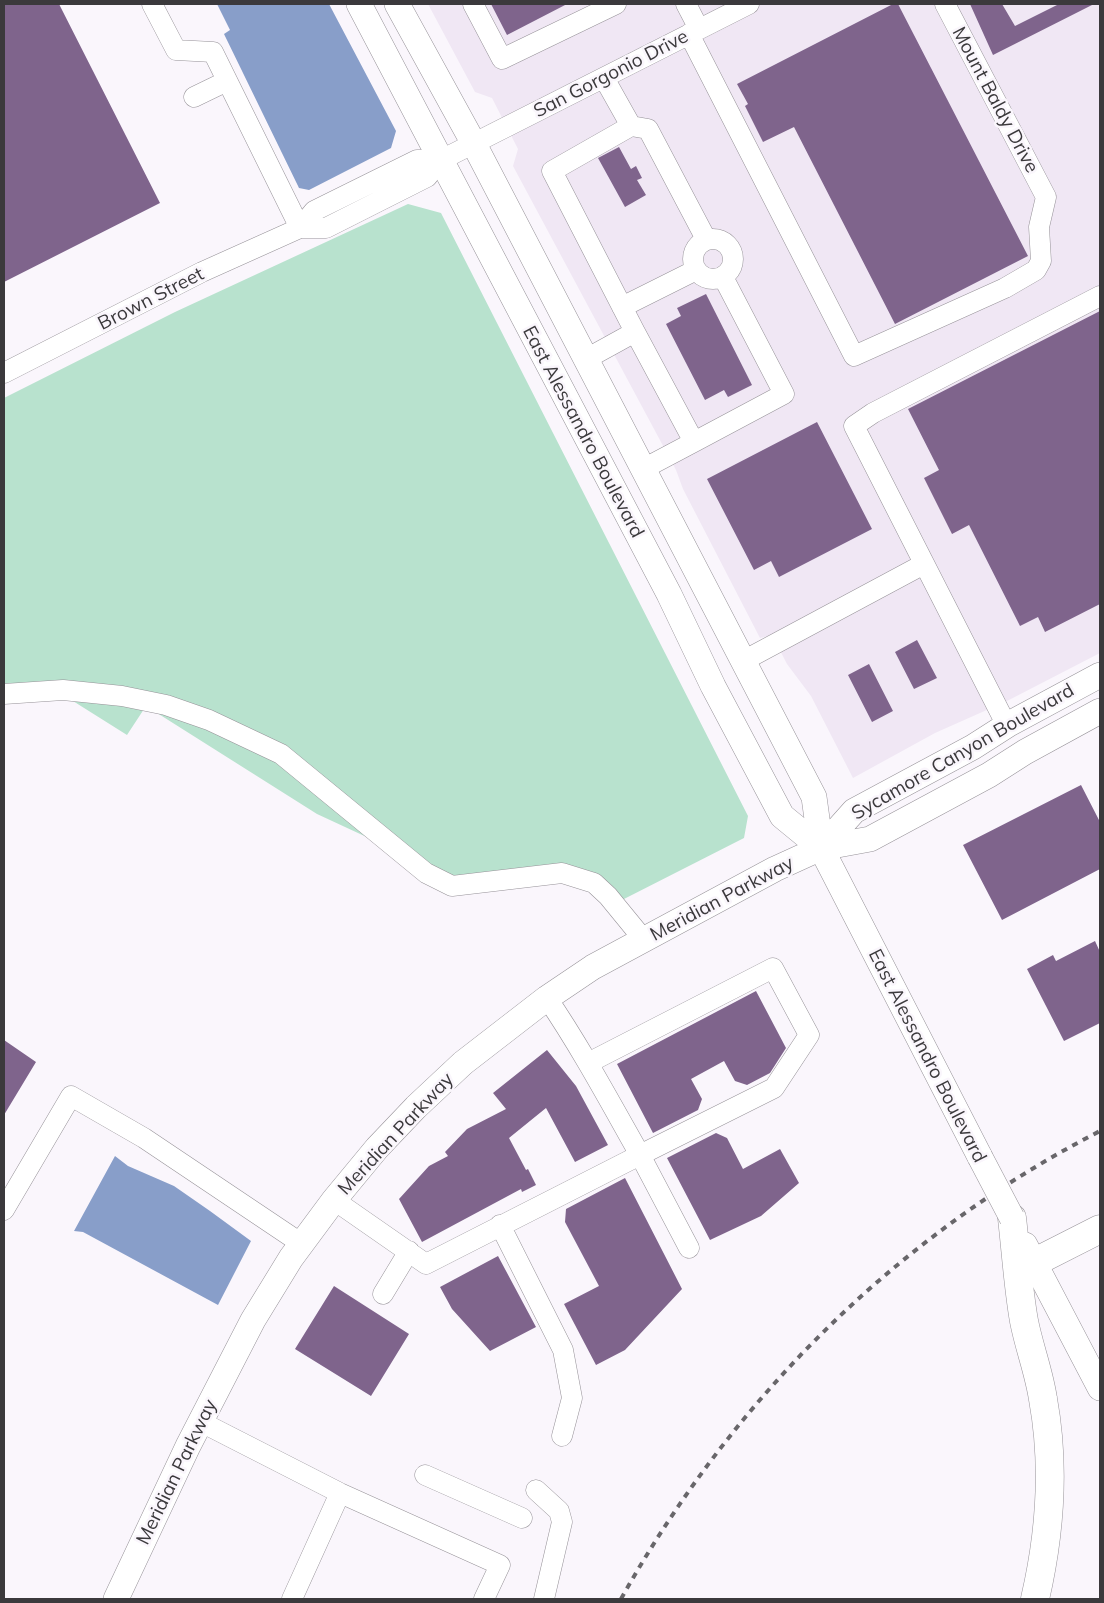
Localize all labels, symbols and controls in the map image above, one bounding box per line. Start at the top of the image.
street label: Mount Baldy Drive [947,23,1043,177]
street label: San Gorgonio Drive [530,25,692,123]
street label: Brown Street [94,263,208,335]
street label: East Alessandro Boulevard [517,322,649,542]
street label: Sycamore Canyon Boulevard [848,679,1078,825]
street label: Meridian Parkway [647,852,797,946]
street label: East Alessandro Boulevard [863,945,991,1167]
street label: Meridian Parkway [333,1068,459,1200]
street label: Meridian Parkway [132,1396,222,1548]

